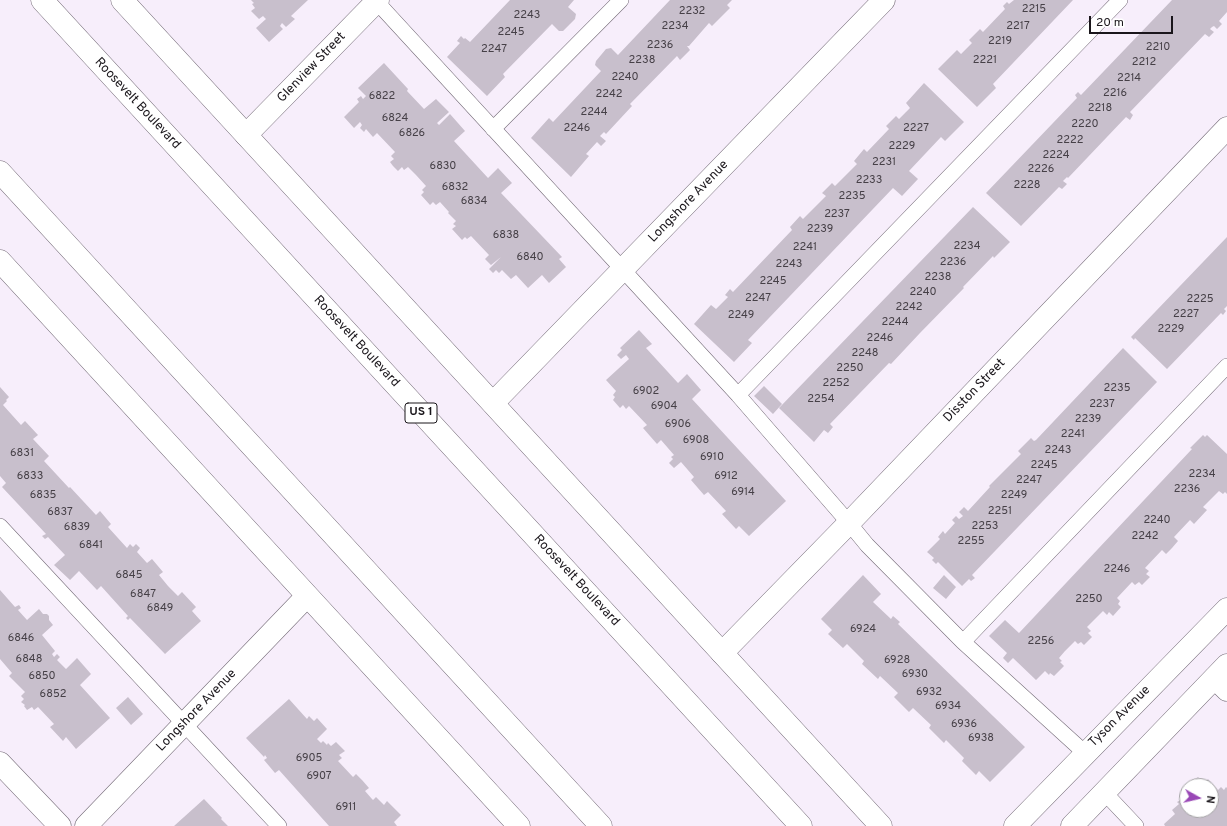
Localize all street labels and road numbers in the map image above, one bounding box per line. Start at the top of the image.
street label: Glenview Street [275,30,349,106]
street label: Roosevelt Boulevard [91,55,183,153]
street label: Longshore Avenue [646,158,732,246]
street label: Roosevelt Boulevard [310,293,402,391]
street label: Disston Street [941,356,1009,426]
road number: US 1 [405,403,437,423]
street label: Roosevelt Boulevard [530,532,622,630]
street label: Longshore Avenue [154,667,240,755]
street label: Tyson Avenue [1086,683,1154,751]

